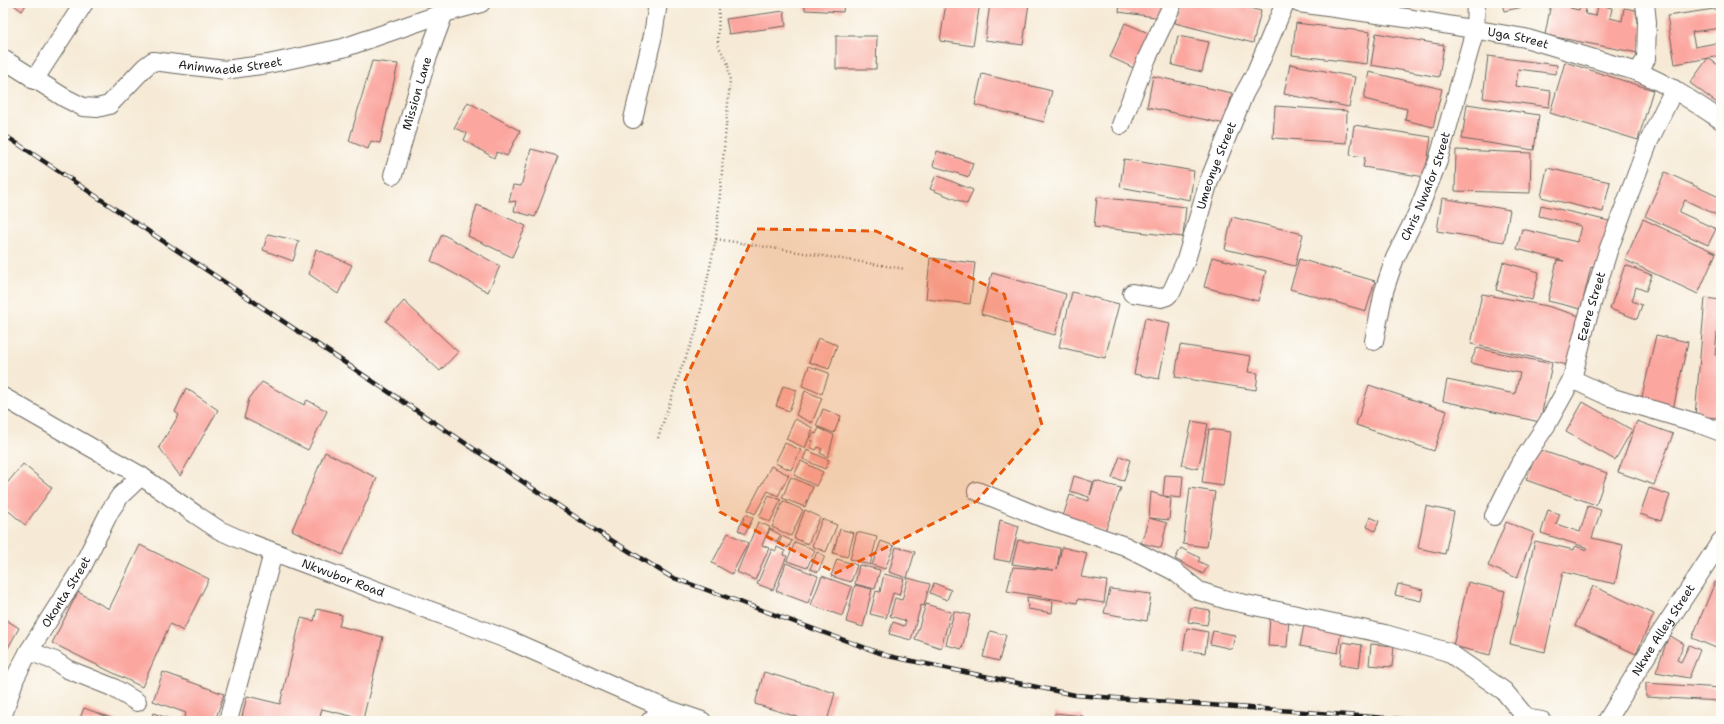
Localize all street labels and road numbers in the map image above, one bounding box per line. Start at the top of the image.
street label: Uga Street [1486,24,1551,53]
street label: Aninwaede Street [177,53,283,78]
street label: Mission Lane [399,55,435,132]
street label: Umeonye Street [1193,119,1240,211]
street label: Chris Nwafor Street [1397,130,1454,243]
street label: Ezere Street [1574,270,1609,343]
street label: Okonta Street [38,554,94,631]
street label: Nkwubor Road [299,555,387,601]
street label: Nkwe Alley Street [1628,581,1699,679]

